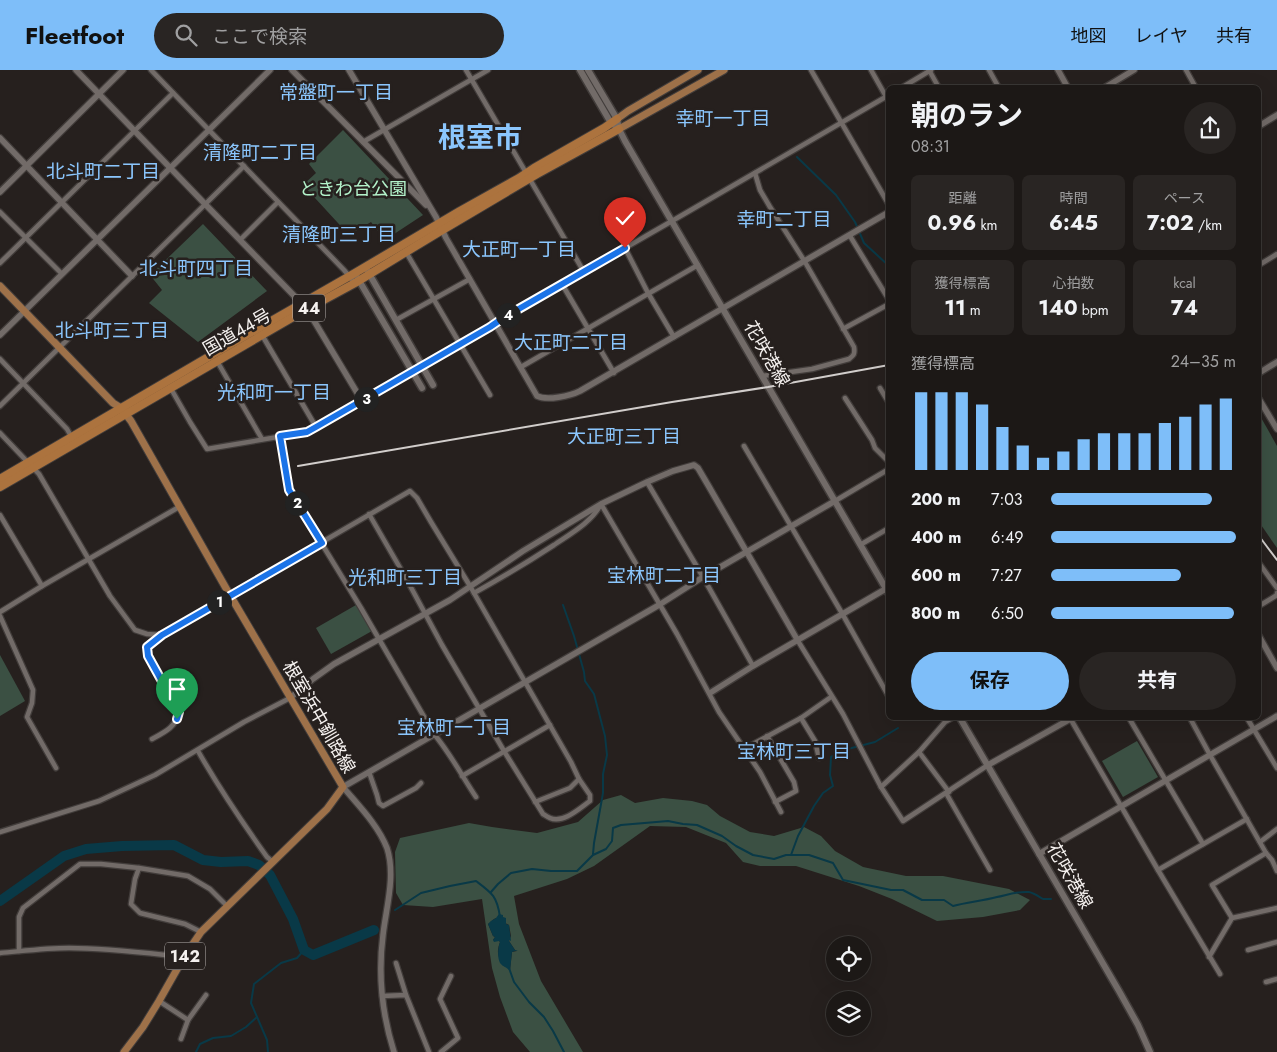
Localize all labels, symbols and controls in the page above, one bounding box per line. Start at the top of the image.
search box [154,13,504,58]
text: Fleetfoot [25,18,124,53]
icon: search [172,21,200,49]
text: ここで検索 [212,23,307,50]
text: 地図 [1071,23,1107,49]
text: レイヤ [1135,23,1188,49]
text: 共有 [1216,23,1252,49]
district label: 常盤町一丁目 [279,79,393,106]
text: 朝のラン [911,95,1023,136]
button: share [1184,102,1236,154]
district label: 幸町一丁目 [675,105,771,132]
district label: 根室市 [438,117,522,158]
text: 08:31 [911,135,950,158]
district label: 清隆町二丁目 [203,139,317,166]
district label: 北斗町二丁目 [46,158,160,185]
park label: ときわ台公園 [299,176,407,202]
text: 距離 [949,188,977,208]
text: 時間 [1060,188,1088,208]
text: ペース [1164,188,1205,208]
pin [604,197,646,248]
icon: check [611,204,639,232]
district label: 幸町二丁目 [736,206,832,233]
text: 0.96 [927,208,976,238]
text: 6:45 [1049,208,1098,238]
text: 7:02 [1147,208,1194,238]
text: km [976,215,998,235]
text: /km [1194,215,1222,235]
district label: 清隆町三丁目 [282,221,396,248]
district label: 大正町一丁目 [462,236,576,263]
district label: 北斗町四丁目 [139,255,253,282]
text: 獲得標高 [935,273,991,293]
text: 心拍数 [1053,273,1095,293]
text: kcal [1173,273,1196,293]
text: 11 [944,293,966,323]
text: 140 [1038,293,1078,323]
text: 74 [1171,293,1198,323]
road number: 44 [293,294,325,322]
text: m [966,300,981,320]
text: bpm [1078,300,1109,320]
street label: 国道44号 [198,302,276,362]
pin: 4 [496,302,520,328]
text: 4 [504,305,513,325]
street label: 花咲港線 [738,316,796,392]
district label: 北斗町三丁目 [55,317,169,344]
district label: 大正町二丁目 [514,329,628,356]
text: 24–35 m [1171,350,1236,373]
text: 獲得標高 [911,352,975,375]
district label: 光和町一丁目 [217,379,331,406]
pin: 3 [354,386,378,412]
text: 3 [362,389,371,409]
district label: 大正町三丁目 [567,423,681,450]
text: 200 m [911,488,961,511]
text: 7:03 [991,488,1023,511]
pin: 2 [284,490,310,516]
text: 2 [293,493,302,513]
text: 400 m [911,526,961,549]
text: 6:49 [991,526,1024,549]
district label: 宝林町二丁目 [607,562,721,589]
district label: 光和町三丁目 [348,564,462,591]
text: 600 m [911,564,961,587]
text: 7:27 [991,564,1022,587]
pin: 1 [206,590,232,614]
text: 1 [216,592,223,612]
text: 800 m [911,602,960,625]
text: 6:50 [991,602,1024,625]
button: 保存 [911,652,1069,710]
button: 共有 [1079,652,1236,710]
street label: 根室浜中釧路線 [276,656,362,778]
pin [156,668,198,719]
icon: arrive [163,675,191,703]
district label: 宝林町一丁目 [397,714,511,741]
district label: 宝林町三丁目 [737,738,851,765]
street label: 花咲港線 [1041,838,1099,914]
map controls [826,936,871,1036]
button: locate [826,936,871,981]
road number: 142 [165,942,205,969]
button: layers [826,991,871,1036]

